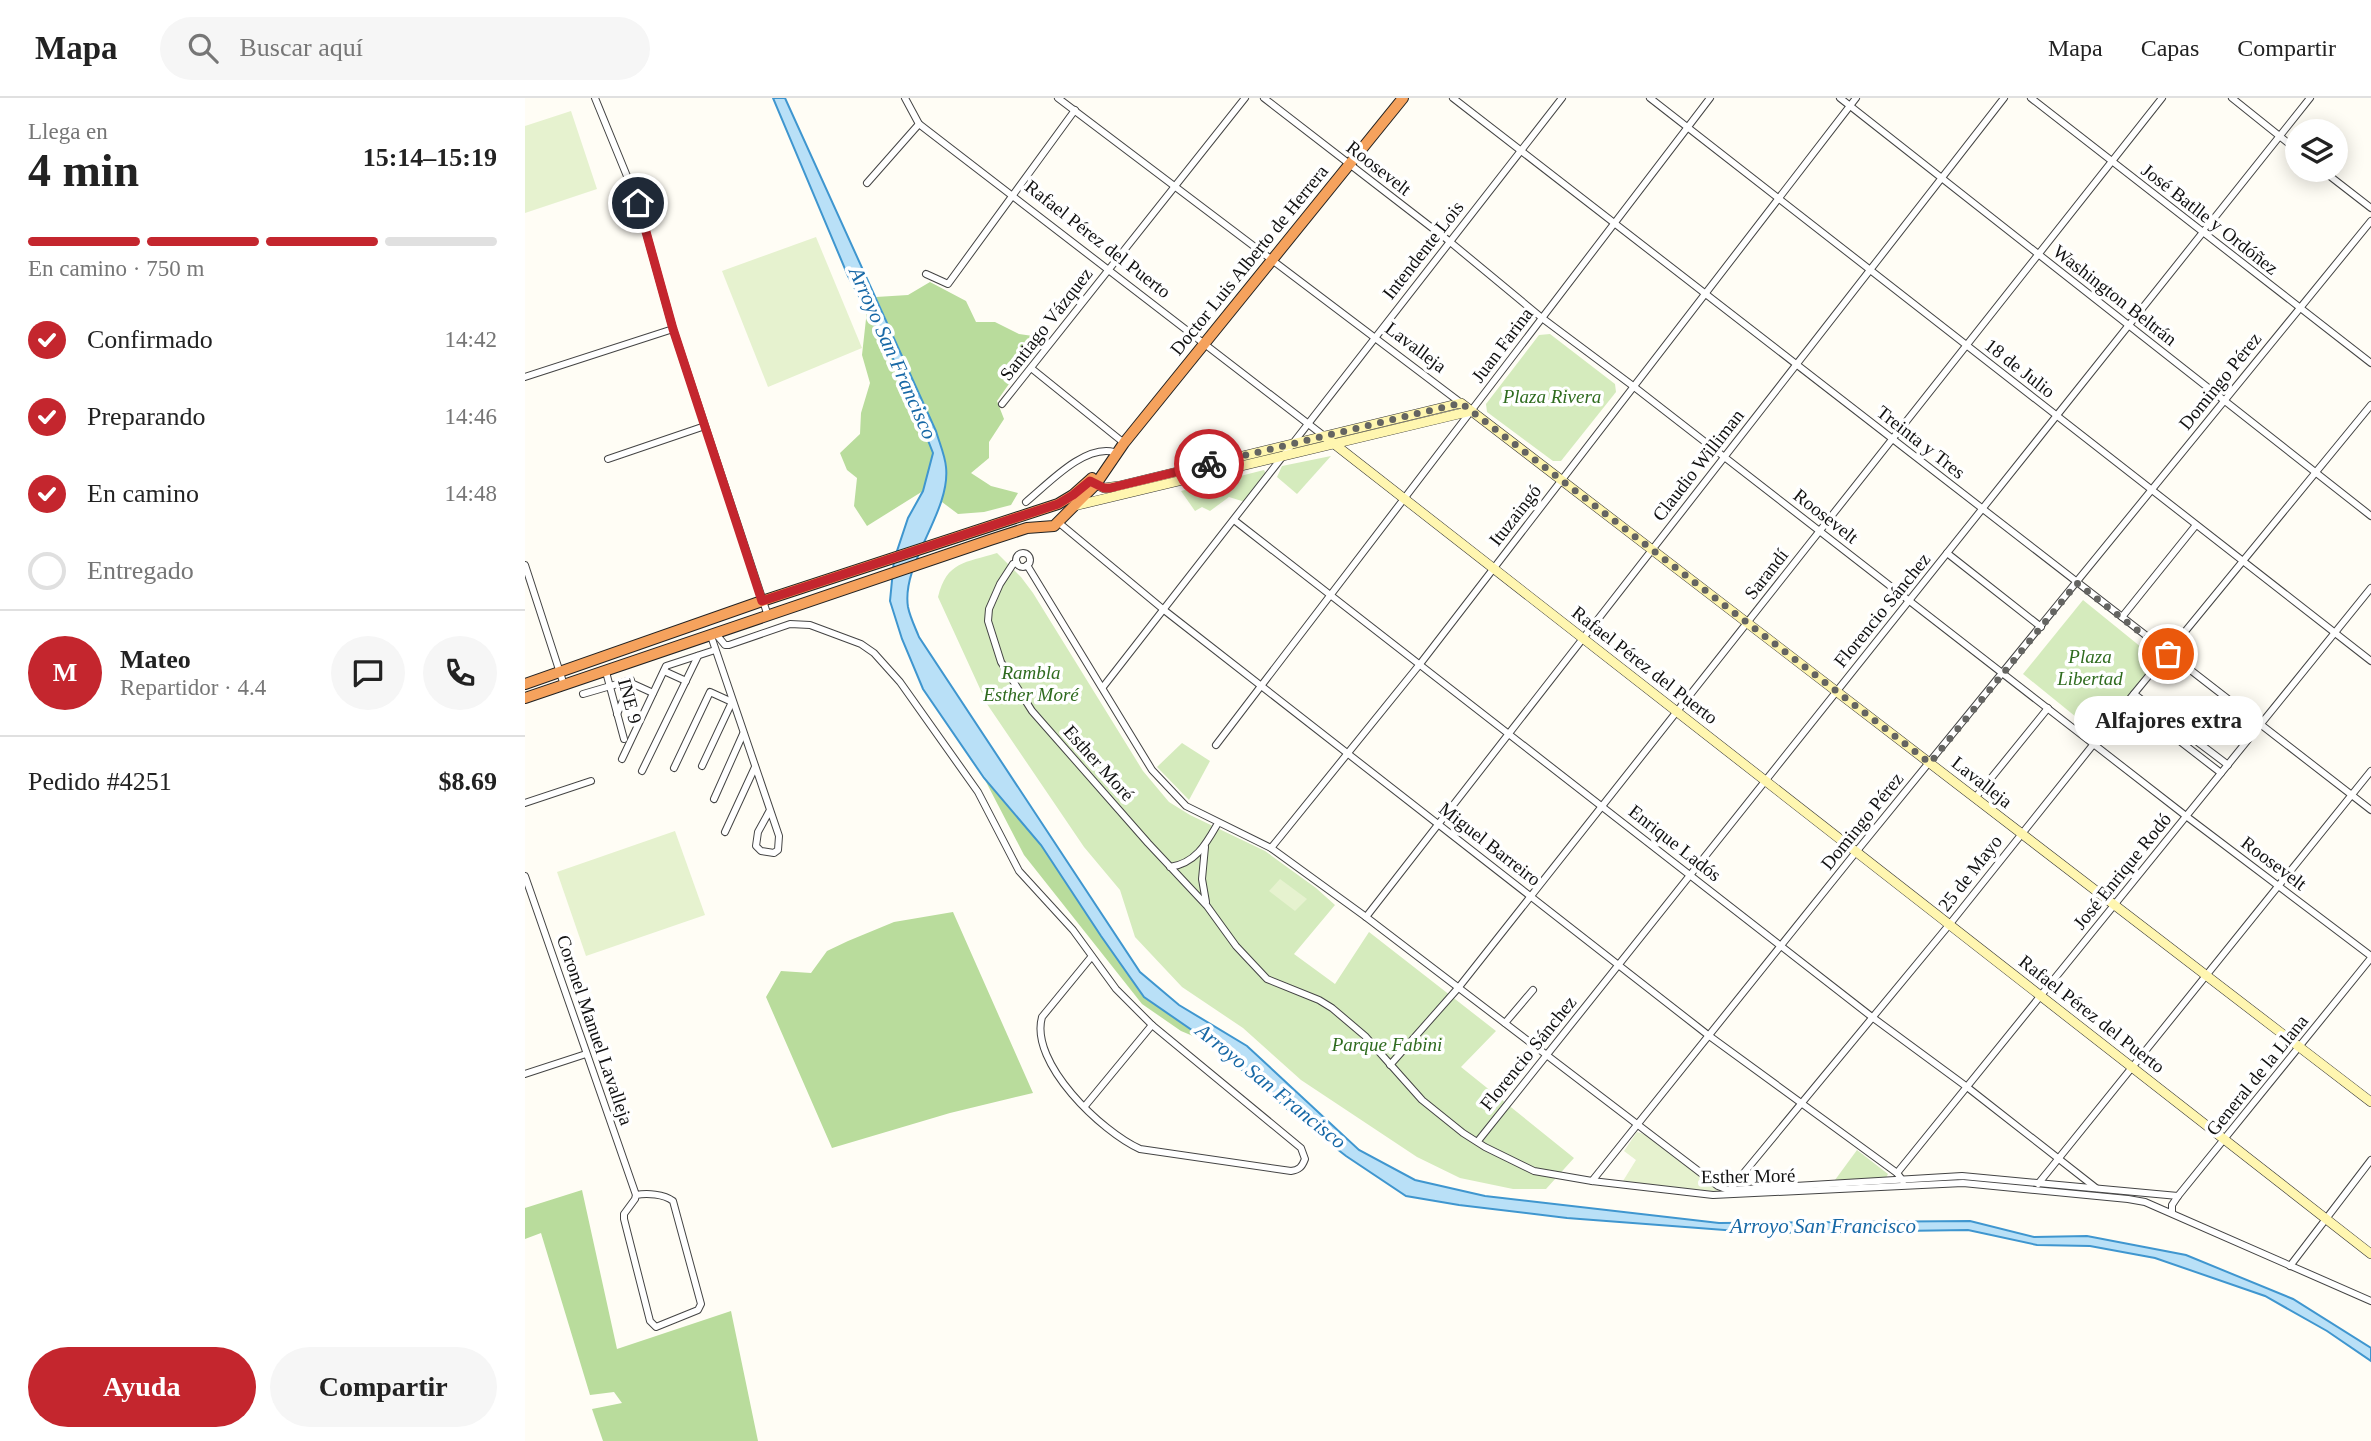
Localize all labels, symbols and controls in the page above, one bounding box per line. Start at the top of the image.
search box [160,17,650,80]
icon: search [184,29,222,67]
text: Mapa [35,30,118,66]
text: Buscar aquí [240,33,363,62]
text: Mapa [2048,35,2103,61]
text: Capas [2141,35,2199,61]
text: Compartir [2237,35,2336,61]
text: Llega en [28,119,108,144]
map controls [2285,119,2348,182]
button: layers [2285,119,2348,182]
street label: Roosevelt [1343,136,1416,200]
text: 15:14–15:19 [363,143,497,172]
text: 4 min [28,145,139,196]
street label: José Batlle y Ordóñez [2138,159,2282,279]
street label: Doctor Luis Alberto de Herrera [1166,160,1333,359]
pin [608,173,668,233]
street label: Rafael Pérez del Puerto [1021,176,1175,302]
icon: home [619,184,657,222]
street label: Intendente Lois [1378,197,1468,303]
street label: Washington Beltrán [2049,240,2181,350]
text: En camino · 750 m [28,256,204,281]
water label: Arroyo San Francisco [843,261,942,443]
street label: Santiago Vázquez [995,263,1097,385]
street label: Juan Farina [1467,303,1537,387]
street label: Lavalleja [1381,317,1451,377]
icon: check [28,321,66,359]
text: Confirmado [87,325,213,354]
text: 14:42 [445,327,497,352]
street label: Domingo Pérez [2174,328,2266,434]
street label: 18 de Julio [1981,334,2059,402]
park label: Plaza Rivera [1502,386,1601,407]
icon: check [28,398,66,436]
street label: Treinta y Tres [1873,401,1969,483]
text: Preparando [87,402,205,431]
text: 14:46 [445,404,497,429]
street label: Claudio Williman [1648,405,1748,525]
courier [1174,429,1244,499]
icon: bike [1190,445,1228,483]
icon: check [28,475,66,513]
text: En camino [87,479,199,508]
street label: Ituzaingó [1485,480,1545,550]
text: 14:48 [445,481,497,506]
street label: Roosevelt [1790,484,1863,548]
street label: Sarandí [1740,544,1793,603]
street label: Florencio Sánchez [1830,549,1934,671]
text: Entregado [87,556,194,585]
street label: Rafael Pérez del Puerto [1568,602,1722,728]
pin [2138,624,2198,684]
icon: bag [2149,635,2187,673]
button: chat [331,636,405,710]
button: phone [423,636,497,710]
text: Mateo [120,645,191,674]
park label: Plaza Libertad [2056,646,2123,689]
text: M [53,658,77,687]
park label: Rambla Esther Moré [982,662,1080,705]
text: Repartidor · 4.4 [120,675,266,700]
street label: INE 9 [614,676,646,726]
callout: Alfajores extra [2073,696,2263,745]
text: Alfajores extra [2095,708,2242,733]
street label: Esther Moré [1060,721,1138,805]
street label: Lavalleja [1948,752,2017,812]
text: Pedido #4251 [28,767,172,796]
text: $8.69 [439,767,497,796]
street label: Domingo Pérez [1816,768,1908,874]
street label: Miguel Barreiro [1435,798,1545,890]
street label: Enrique Ladós [1625,800,1725,886]
street label: José Enrique Rodó [2069,809,2175,933]
street label: 25 de Mayo [1934,831,2006,915]
street label: Roosevelt [2237,832,2311,895]
street label: Coronel Manuel Lavalleja [553,932,638,1128]
street label: Rafael Pérez del Puerto [2015,951,2169,1077]
street label: Florencio Sánchez [1476,992,1580,1114]
street label: General de la Llana [2202,1010,2312,1140]
water label: Arroyo San Francisco [1190,1017,1351,1154]
park label: Parque Fabini [1331,1034,1442,1055]
street label: Esther Moré [1701,1165,1795,1187]
water label: Arroyo San Francisco [1728,1214,1916,1238]
button: Ayuda [28,1347,256,1427]
button: Compartir [270,1347,497,1427]

